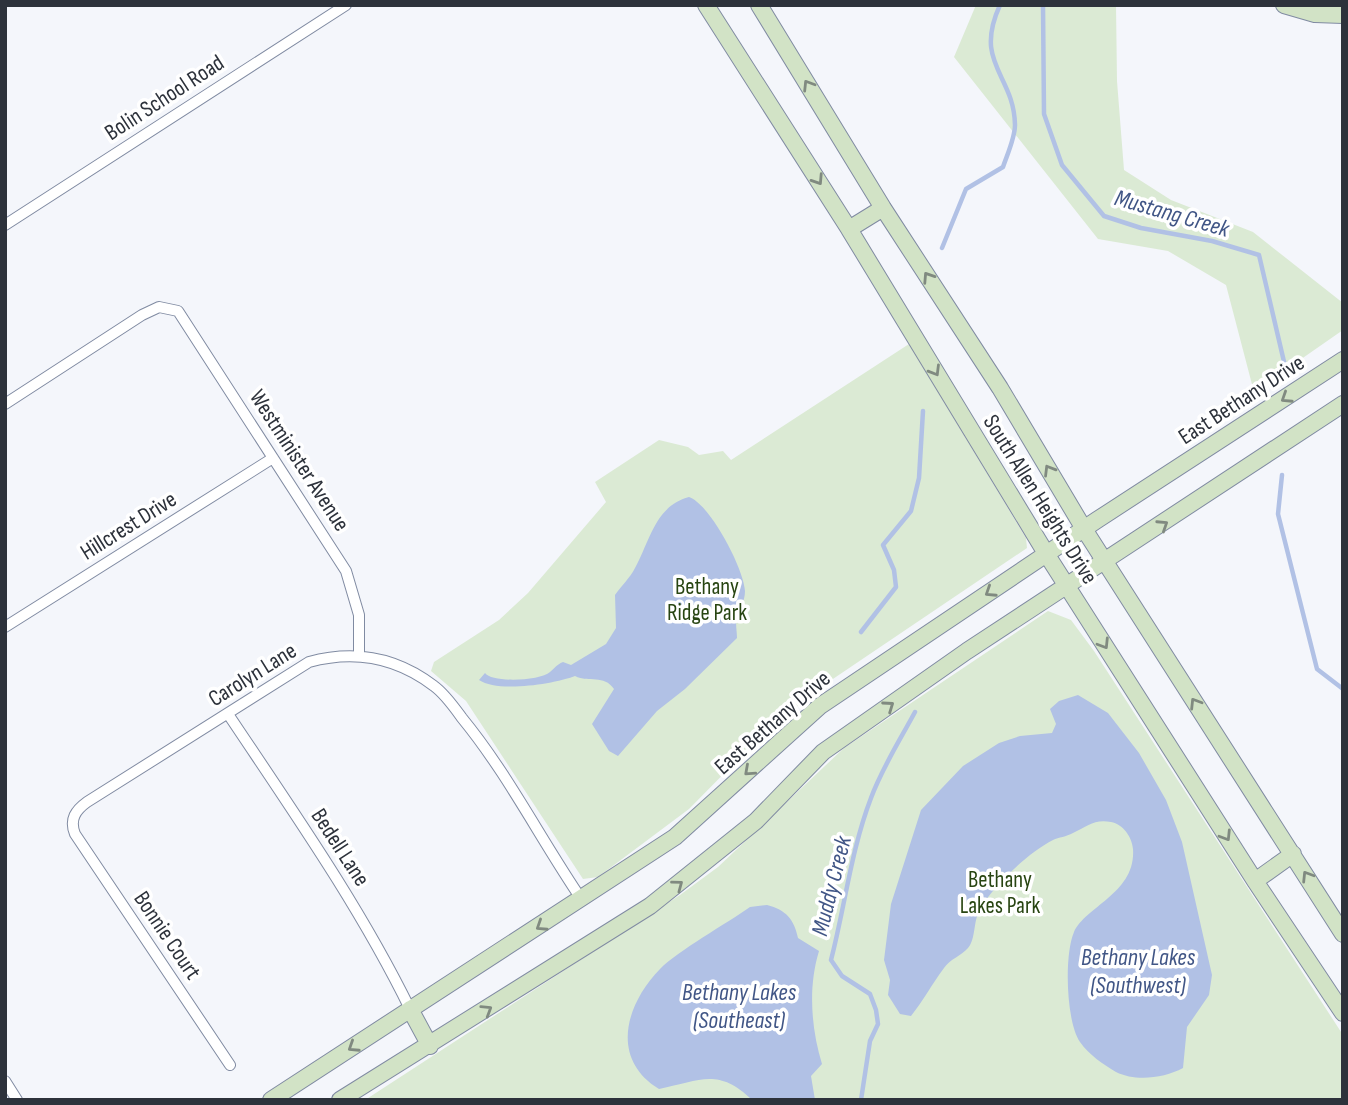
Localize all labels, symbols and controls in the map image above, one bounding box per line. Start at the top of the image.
street label: Bolin School Road [100,49,229,147]
one-way arrow [803,79,816,92]
one-way arrow [810,172,822,185]
water label: Mustang Creek [1111,183,1234,244]
one-way arrow [924,272,937,285]
street label: East Bethany Drive [1173,349,1310,451]
one-way arrow [927,364,940,377]
street label: Westminister Avenue [243,385,355,537]
one-way arrow [1280,389,1293,402]
street label: South Allen Heights Drive [977,410,1104,589]
one-way arrow [1044,465,1057,478]
street label: Hillcrest Drive [75,485,182,566]
one-way arrow [1155,521,1168,533]
park label: Bethany Ridge Park [667,573,747,627]
one-way arrow [984,584,997,597]
one-way arrow [1095,636,1108,649]
street label: Carolyn Lane [203,637,302,713]
street label: East Bethany Drive [709,665,836,781]
one-way arrow [1191,698,1203,711]
one-way arrow [881,702,894,714]
one-way arrow [744,763,757,775]
street label: Bedell Lane [305,803,376,892]
one-way arrow [1218,828,1230,841]
water label: Muddy Creek [805,832,858,939]
park label: Bethany Lakes Park [960,866,1041,920]
one-way arrow [1302,871,1315,884]
one-way arrow [670,881,683,894]
street label: Bonnie Court [127,886,207,985]
one-way arrow [536,918,549,931]
water label: Bethany Lakes (Southwest) [1081,943,1196,1000]
water label: Bethany Lakes (Southeast) [682,978,797,1035]
one-way arrow [480,1005,493,1018]
one-way arrow [347,1038,360,1051]

